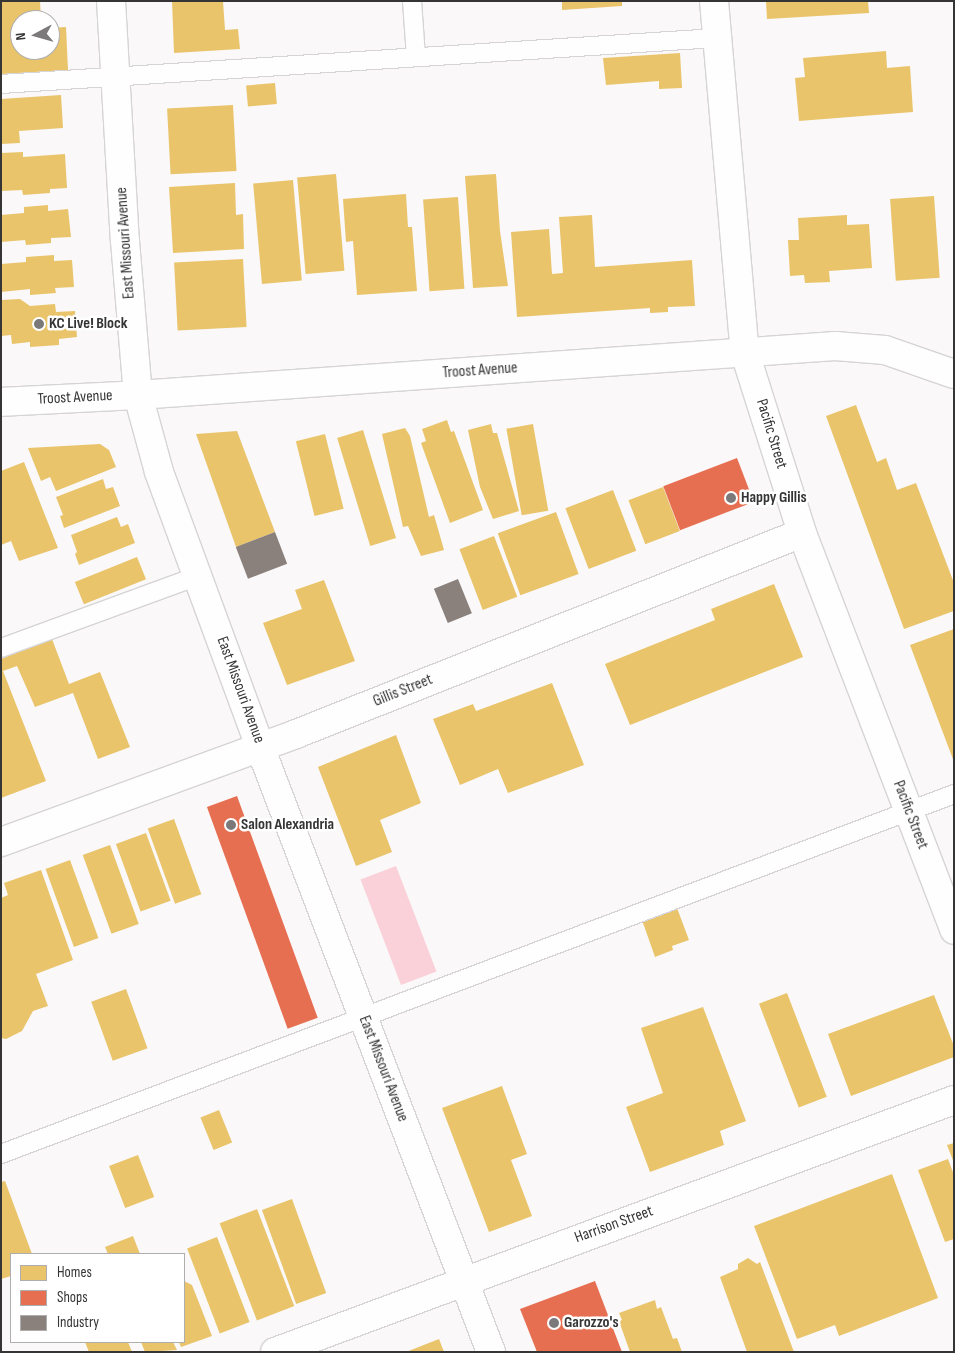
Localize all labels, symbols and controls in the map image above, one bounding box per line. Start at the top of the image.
north arrow [10,10,60,60]
text: N [12,32,29,41]
street label: East Missouri Avenue [113,186,139,300]
place label: KC Live! Block [49,314,128,334]
marker: KC Live! Block [33,318,45,330]
street label: Troost Avenue [442,359,518,383]
street label: Troost Avenue [37,386,113,410]
street label: Pacific Street [751,397,791,471]
place label: Happy Gillis [741,488,807,508]
marker: Happy Gillis [725,492,737,504]
street label: East Missouri Avenue [212,634,268,746]
street label: Gillis Street [371,670,435,712]
street label: Pacific Street [888,778,932,852]
place label: Salon Alexandria [241,815,334,835]
marker: Salon Alexandria [225,819,237,831]
street label: East Missouri Avenue [354,1013,412,1125]
street label: Harrison Street [572,1202,656,1248]
legend [10,1253,185,1343]
text: Homes [57,1263,92,1282]
text: Shops [57,1288,88,1307]
text: Industry [57,1313,99,1332]
place label: Garozzo's [564,1313,619,1333]
marker: Garozzo's [548,1317,560,1329]

